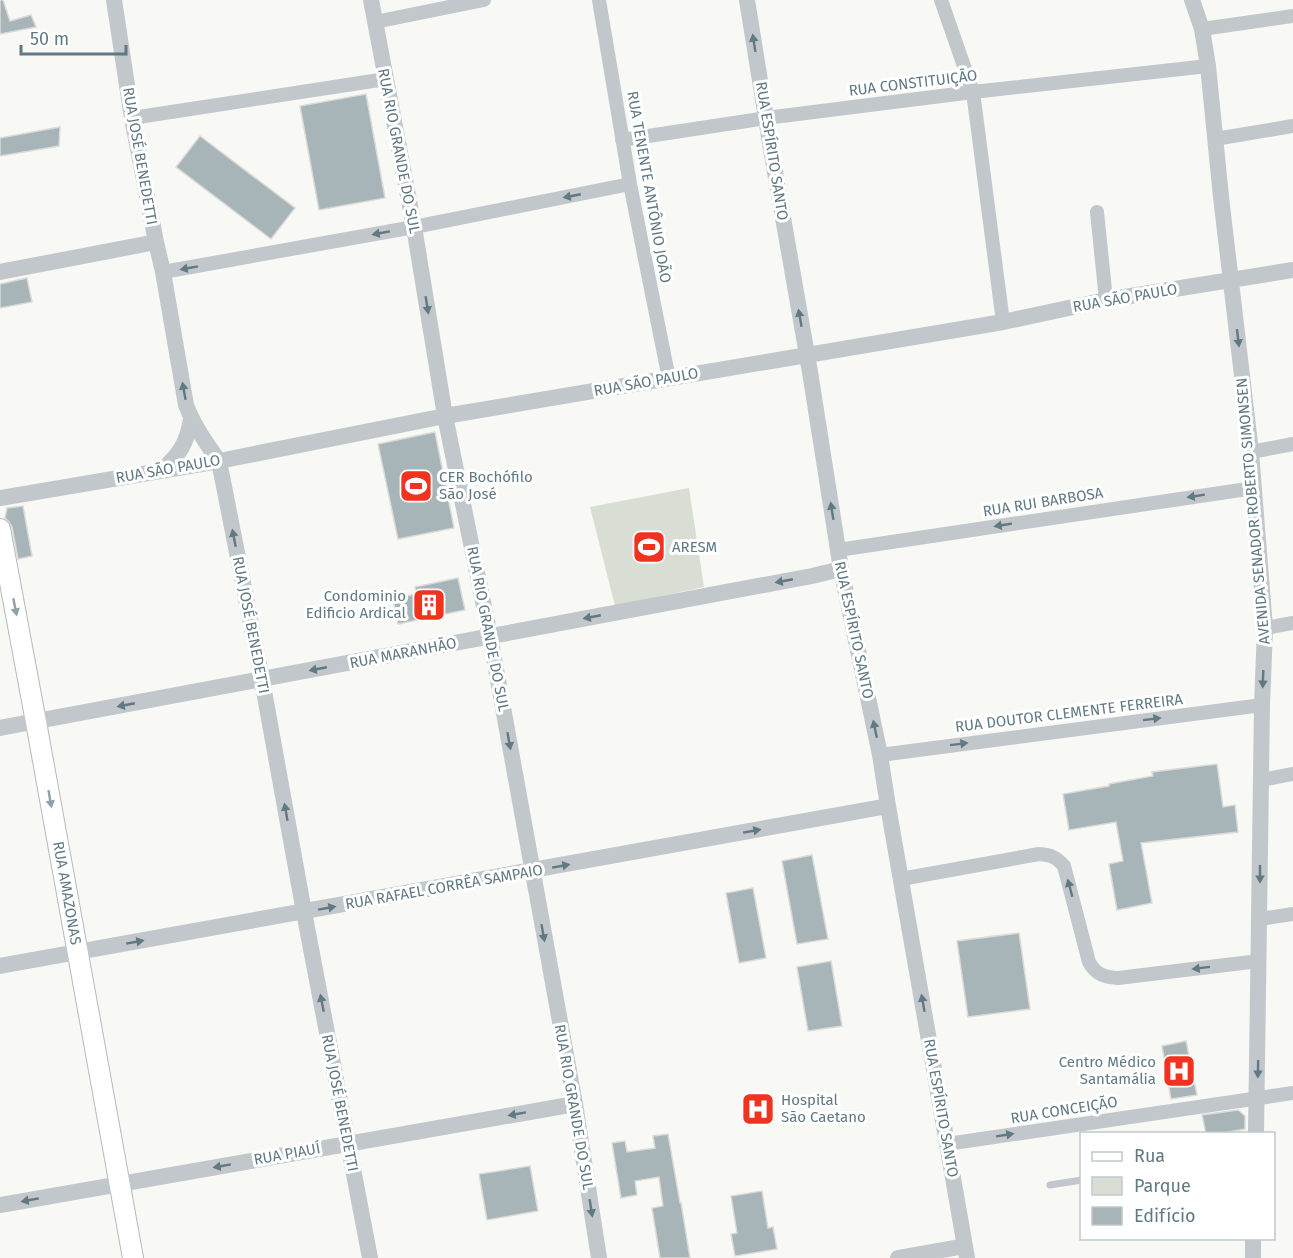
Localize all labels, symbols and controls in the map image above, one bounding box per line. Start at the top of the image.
scale bar [21,18,126,56]
text: 50 m [30,28,69,50]
one-way arrow [749,34,758,53]
street label: RUA CONSTITUIÇÃO [848,66,978,100]
street label: RUA RIO GRANDE DO SUL [374,67,424,236]
street label: RUA ESPÍRITO SANTO [752,80,792,222]
street label: RUA JOSÉ BENEDETTI [119,86,161,226]
street label: RUA TENENTE ANTÔNIO JOÃO [623,90,675,284]
one-way arrow [563,192,582,201]
one-way arrow [371,229,390,238]
one-way arrow [179,264,198,273]
street label: RUA SÃO PAULO [1071,280,1179,316]
one-way arrow [422,296,431,315]
one-way arrow [795,309,804,328]
one-way arrow [1233,329,1243,348]
street label: RUA SÃO PAULO [592,364,700,400]
street label: AVENIDA SENADOR ROBERTO SIMONSEN [1232,377,1274,645]
one-way arrow [179,381,188,400]
street label: RUA SÃO PAULO [114,451,222,487]
sports icon: CER Bochófilo São José [398,468,434,504]
place label: CER Bochófilo São José [439,468,533,503]
street label: RUA RUI BARBOSA [982,484,1105,520]
one-way arrow [1186,491,1205,500]
one-way arrow [827,501,836,520]
one-way arrow [993,521,1012,530]
one-way arrow [229,528,238,547]
sports icon: ARESM [631,529,667,565]
place label: ARESM [672,538,717,556]
street label: RUA RIO GRANDE DO SUL [463,545,513,714]
street label: RUA JOSÉ BENEDETTI [229,555,273,695]
street label: RUA ESPÍRITO SANTO [831,560,877,700]
one-way arrow [774,577,793,586]
place label: Condominio Edificio Ardical [306,587,407,622]
building icon: Condominio Edificio Ardical [411,587,447,623]
one-way arrow [11,598,20,617]
one-way arrow [582,613,601,622]
street label: RUA MARANHÃO [348,634,458,672]
one-way arrow [308,665,327,674]
one-way arrow [1258,669,1267,688]
street label: RUA DOUTOR CLEMENTE FERREIRA [954,690,1184,736]
one-way arrow [117,701,136,710]
one-way arrow [1143,714,1162,724]
one-way arrow [870,719,879,738]
one-way arrow [505,732,514,751]
one-way arrow [950,740,969,749]
one-way arrow [46,790,55,809]
one-way arrow [281,802,290,821]
one-way arrow [743,826,762,835]
street label: RUA AMAZONAS [49,840,85,946]
street label: RUA RAFAEL CORRÊA SAMPAIO [344,861,544,913]
one-way arrow [551,861,570,870]
one-way arrow [1255,864,1265,883]
one-way arrow [1064,879,1074,897]
one-way arrow [318,903,337,912]
one-way arrow [539,924,548,943]
one-way arrow [126,937,145,946]
one-way arrow [1191,963,1210,973]
one-way arrow [317,994,326,1013]
one-way arrow [918,994,927,1013]
street label: RUA RIO GRANDE DO SUL [551,1023,598,1192]
street label: RUA JOSÉ BENEDETTI [318,1033,362,1173]
street label: RUA ESPÍRITO SANTO [920,1037,962,1179]
place label: Centro Médico Santamália [1059,1053,1156,1088]
hospital icon: Centro Médico Santamália [1161,1053,1197,1089]
one-way arrow [1253,1059,1263,1078]
hospital icon: Hospital São Caetano [740,1091,776,1127]
place label: Hospital São Caetano [781,1091,866,1126]
street label: RUA CONCEIÇÃO [1009,1093,1119,1127]
one-way arrow [508,1110,527,1119]
one-way arrow [996,1131,1015,1140]
legend [1080,1132,1275,1240]
street label: RUA PIAUÍ [252,1139,322,1169]
text: Rua [1134,1145,1165,1167]
one-way arrow [212,1161,231,1170]
text: Parque [1134,1175,1191,1197]
one-way arrow [20,1195,39,1204]
one-way arrow [587,1198,596,1217]
text: Edifício [1134,1205,1196,1227]

